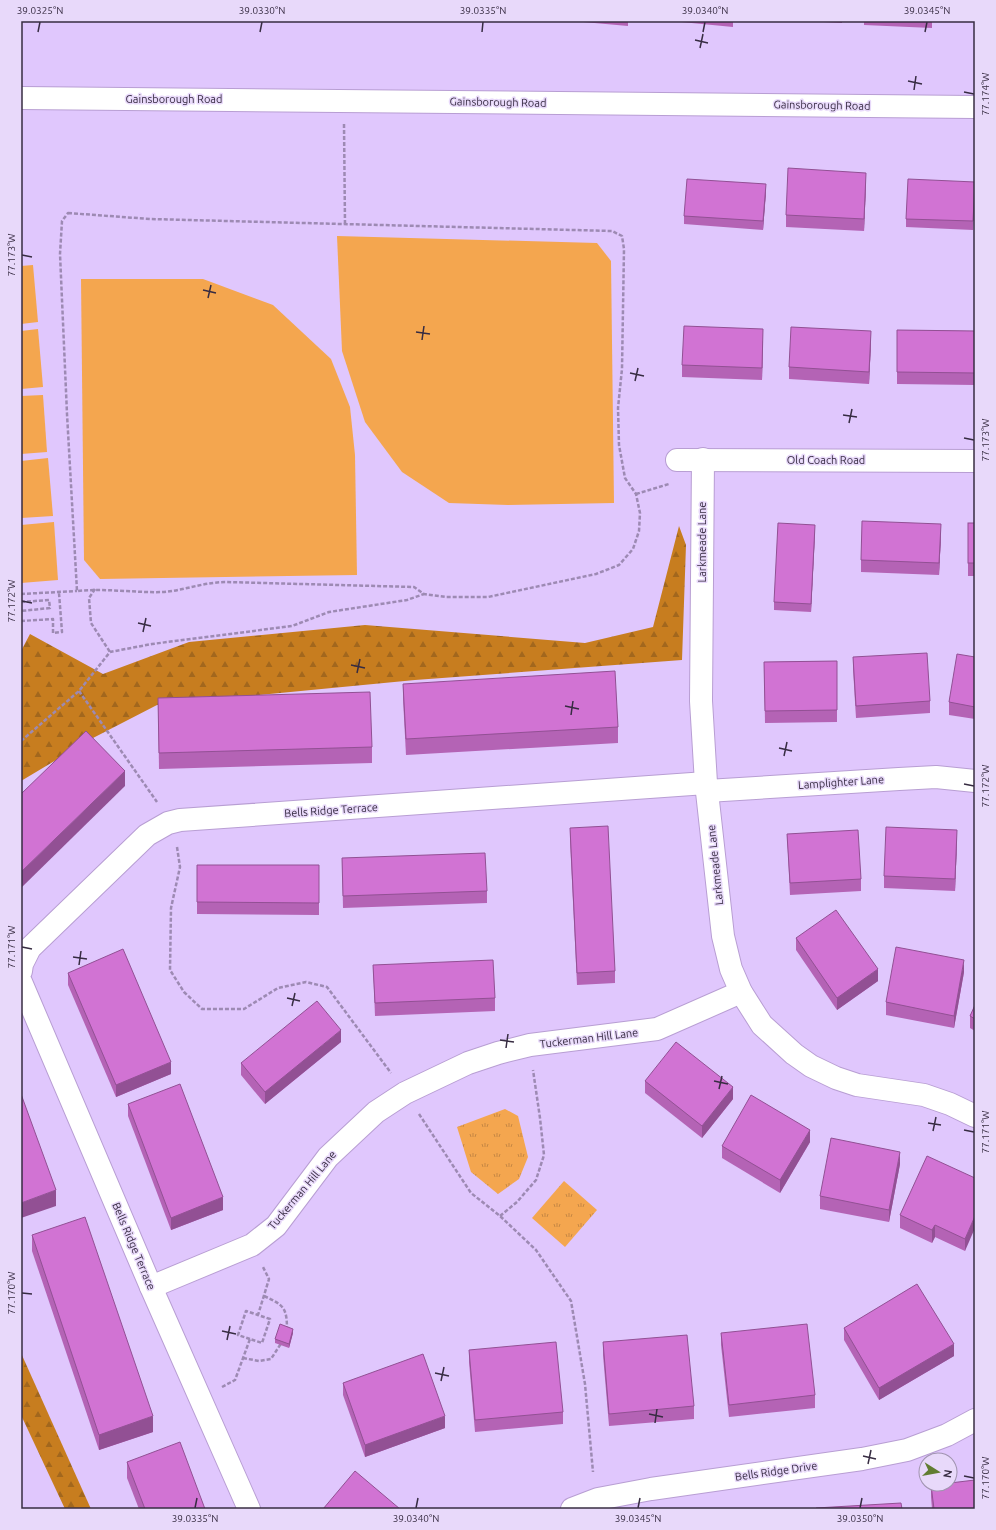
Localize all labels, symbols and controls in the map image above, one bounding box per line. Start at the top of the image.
text: 39.0325°N [17,5,63,16]
text: 39.0330°N [239,5,285,16]
text: 39.0335°N [460,5,506,16]
text: 39.0340°N [682,5,728,16]
text: 39.0345°N [904,5,950,16]
text: 77.174°W [980,72,991,116]
street label: Gainsborough Road [126,93,222,105]
street label: Gainsborough Road [449,95,547,109]
street label: Gainsborough Road [773,98,871,112]
text: 77.173°W [6,233,17,277]
text: 77.173°W [980,418,991,462]
street label: Old Coach Road [787,454,865,466]
street label: Larkmeade Lane [696,502,708,582]
text: 77.172°W [6,579,17,623]
text: 77.172°W [980,764,991,808]
street label: Lamplighter Lane [798,773,884,791]
street label: Bells Ridge Terrace [284,801,378,819]
street label: Larkmeade Lane [705,824,725,906]
text: 77.171°W [6,925,17,969]
street label: Tuckerman Hill Lane [539,1026,639,1050]
text: 77.171°W [980,1110,991,1154]
street label: Tuckerman Hill Lane [266,1148,338,1232]
street label: Bells Ridge Terrace [110,1200,158,1292]
text: 77.170°W [6,1271,17,1315]
north arrow [918,1452,958,1492]
text: 77.170°W [980,1456,991,1500]
street label: Bells Ridge Drive [734,1459,818,1483]
text: N [941,1469,954,1479]
text: 39.0335°N [172,1513,218,1524]
text: 39.0340°N [393,1513,439,1524]
text: 39.0345°N [615,1513,661,1524]
text: 39.0350°N [837,1513,883,1524]

